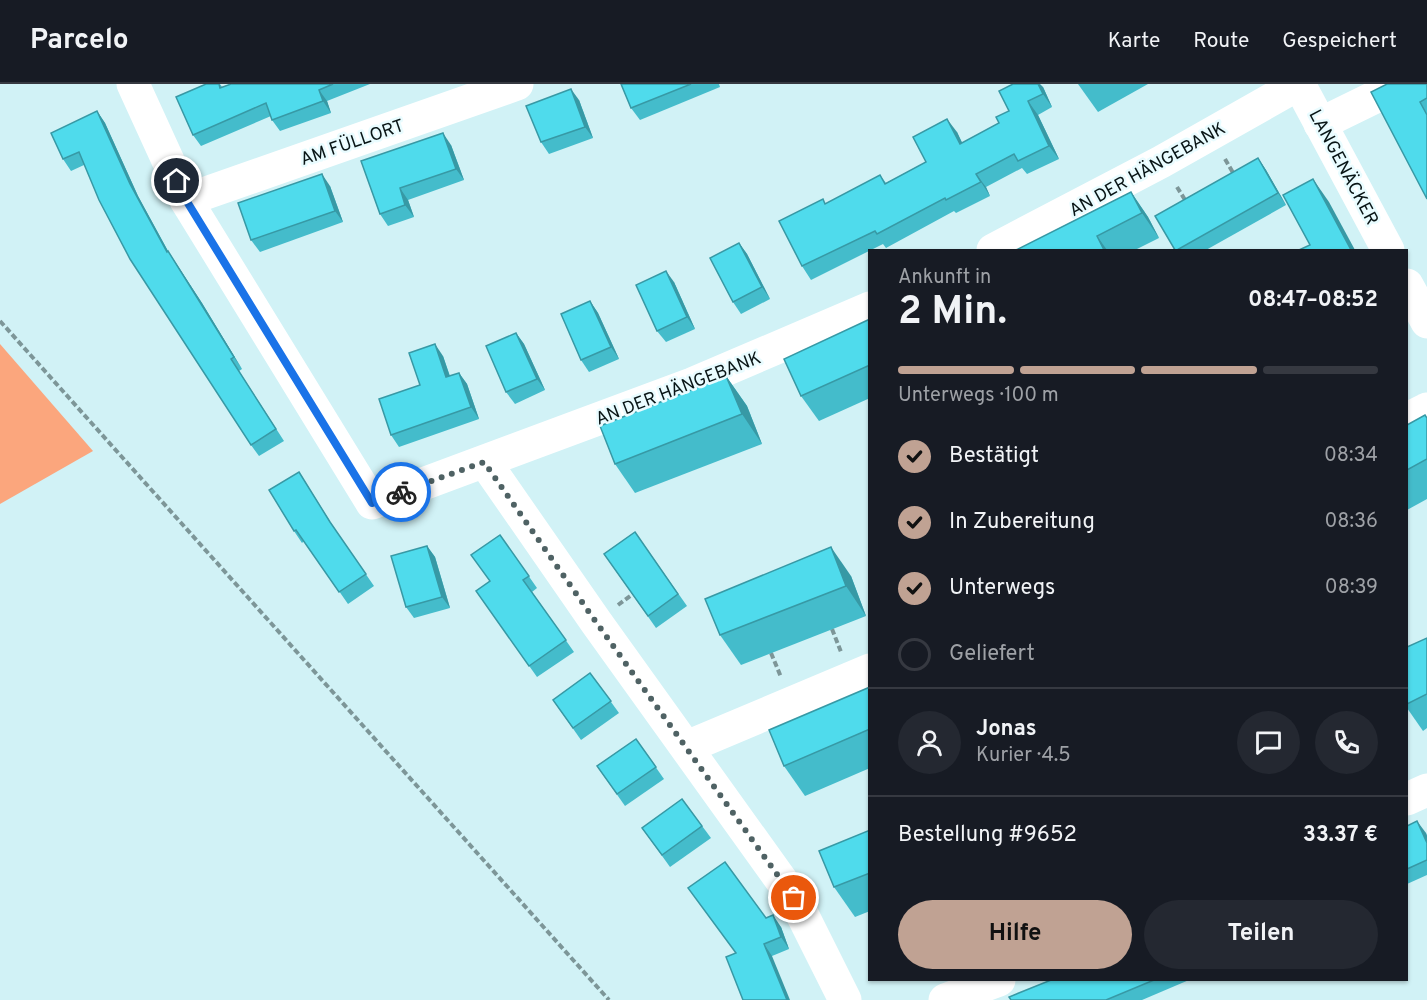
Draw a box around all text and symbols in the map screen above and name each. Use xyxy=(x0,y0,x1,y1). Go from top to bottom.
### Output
text: Parcelo xyxy=(30,23,129,59)
text: Karte xyxy=(1108,28,1160,55)
text: Route xyxy=(1193,28,1249,55)
text: Gespeichert xyxy=(1282,28,1397,55)
street label: LANGENÄCKER xyxy=(1303,105,1385,230)
street label: AM FÜLLORT xyxy=(297,113,407,172)
street label: AN DER HÄNGEBANK xyxy=(1064,116,1230,223)
pin xyxy=(151,155,202,206)
icon: home xyxy=(160,164,193,197)
text: Ankunft in xyxy=(898,265,991,291)
text: 08:47–08:52 xyxy=(1248,287,1378,314)
text: 2 Min. xyxy=(898,289,1007,338)
street label: AN DER HÄNGEBANK xyxy=(592,345,765,432)
text: Unterwegs · 100 m xyxy=(898,383,1059,409)
icon: check xyxy=(898,440,931,473)
text: Bestätigt xyxy=(949,443,1039,470)
text: 08:34 xyxy=(1324,443,1378,469)
courier xyxy=(371,462,431,522)
icon: bike xyxy=(385,476,418,509)
icon: check xyxy=(898,506,931,539)
text: In Zubereitung xyxy=(949,509,1095,536)
text: 08:36 xyxy=(1324,509,1378,535)
icon: check xyxy=(898,572,931,605)
text: Unterwegs xyxy=(949,575,1055,602)
text: 08:39 xyxy=(1325,575,1378,601)
text: Geliefert xyxy=(949,641,1035,668)
button: person xyxy=(898,711,961,774)
button: chat xyxy=(1237,711,1300,774)
button: phone xyxy=(1315,711,1378,774)
text: Jonas xyxy=(976,716,1037,743)
text: Kurier · 4.5 xyxy=(976,743,1071,769)
text: Bestellung #9652 xyxy=(898,822,1077,849)
text: 33.37 € xyxy=(1303,822,1378,849)
pin xyxy=(768,872,819,923)
icon: bag xyxy=(777,881,810,914)
button: Hilfe xyxy=(898,900,1132,969)
button: Teilen xyxy=(1144,900,1378,969)

